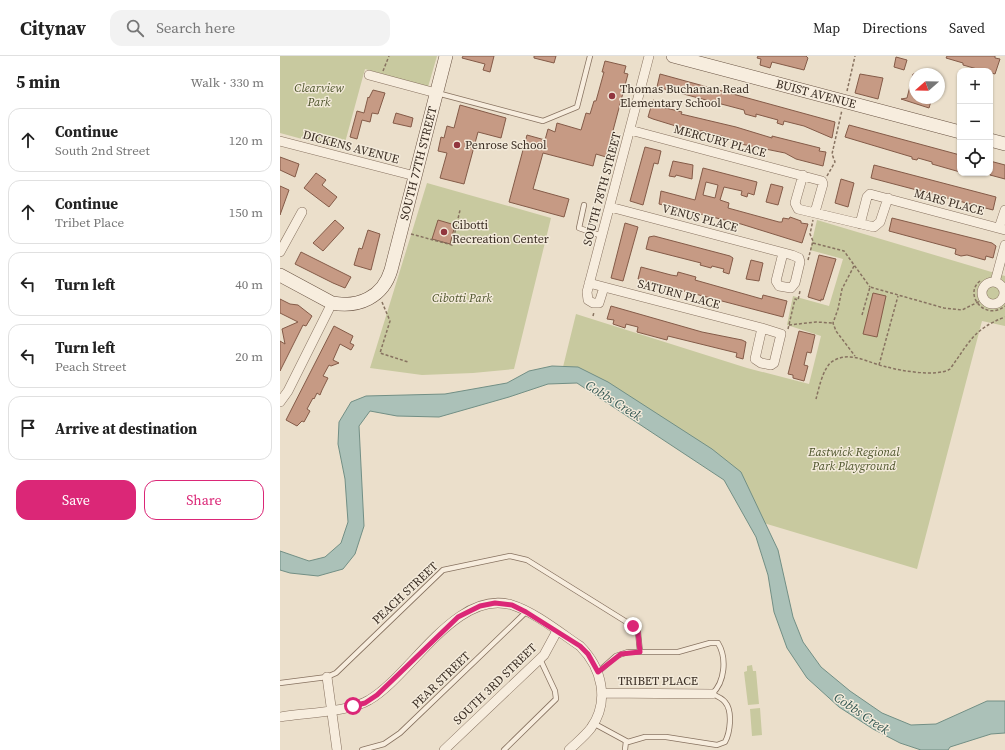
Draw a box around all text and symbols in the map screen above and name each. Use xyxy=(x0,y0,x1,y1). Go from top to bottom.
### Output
search box xyxy=(110,10,390,46)
text: Citynav xyxy=(20,15,86,41)
icon: search xyxy=(124,17,146,39)
text: Search here xyxy=(156,17,235,38)
text: Map xyxy=(813,18,840,38)
text: Directions xyxy=(862,18,927,38)
text: Saved xyxy=(949,18,985,38)
north arrow xyxy=(909,68,945,104)
map controls xyxy=(957,68,993,176)
button: + xyxy=(957,68,993,104)
text: 5 min xyxy=(16,70,60,94)
text: Walk · 330 m xyxy=(191,74,264,91)
street label: BUIST AVENUE xyxy=(774,76,858,112)
park label: Clearview Park xyxy=(294,80,344,110)
place label: Thomas Buchanan Read Elementary School xyxy=(620,81,749,111)
marker: Thomas Buchanan Read Elementary School xyxy=(607,91,617,101)
street label: SOUTH 77TH STREET xyxy=(396,104,441,222)
button: − xyxy=(957,104,993,140)
text: Continue xyxy=(55,121,118,142)
street label: MERCURY PLACE xyxy=(672,121,768,161)
street label: DICKENS AVENUE xyxy=(301,126,401,168)
icon: ahead xyxy=(17,129,39,151)
street label: SOUTH 78TH STREET xyxy=(579,130,625,247)
text: 120 m xyxy=(229,132,263,149)
place label: Penrose School xyxy=(465,137,547,153)
marker: Penrose School xyxy=(452,140,462,150)
button: locate xyxy=(957,140,993,176)
text: South 2nd Street xyxy=(55,142,150,159)
street label: MARS PLACE xyxy=(912,185,986,219)
text: Continue xyxy=(55,193,118,214)
street label: VENUS PLACE xyxy=(660,200,740,236)
icon: ahead xyxy=(17,201,39,223)
text: 150 m xyxy=(229,204,263,221)
text: Tribet Place xyxy=(55,214,124,231)
place label: Cibotti Recreation Center xyxy=(452,217,549,247)
marker: Cibotti Recreation Center xyxy=(439,227,449,237)
icon: left xyxy=(17,273,39,295)
text: Turn left xyxy=(55,274,115,295)
street label: SATURN PLACE xyxy=(636,275,722,313)
text: 40 m xyxy=(235,276,263,293)
park label: Cibotti Park xyxy=(432,290,492,306)
text: Turn left xyxy=(55,337,115,358)
icon: left xyxy=(17,345,39,367)
text: 20 m xyxy=(235,348,263,365)
text: Peach Street xyxy=(55,358,126,375)
water label: Cobbs Creek xyxy=(582,376,646,425)
icon: arrive xyxy=(17,417,39,439)
text: Arrive at destination xyxy=(55,418,197,439)
park label: Eastwick Regional Park Playground xyxy=(807,444,900,474)
button: Save xyxy=(16,480,136,520)
button: Share xyxy=(144,480,264,520)
street label: PEACH STREET xyxy=(369,558,442,628)
route end xyxy=(624,617,642,635)
street label: SOUTH 3RD STREET xyxy=(450,639,541,728)
street label: PEAR STREET xyxy=(408,648,474,712)
street label: TRIBET PLACE xyxy=(618,673,698,689)
water label: Cobbs Creek xyxy=(831,689,893,739)
route start xyxy=(344,697,362,715)

